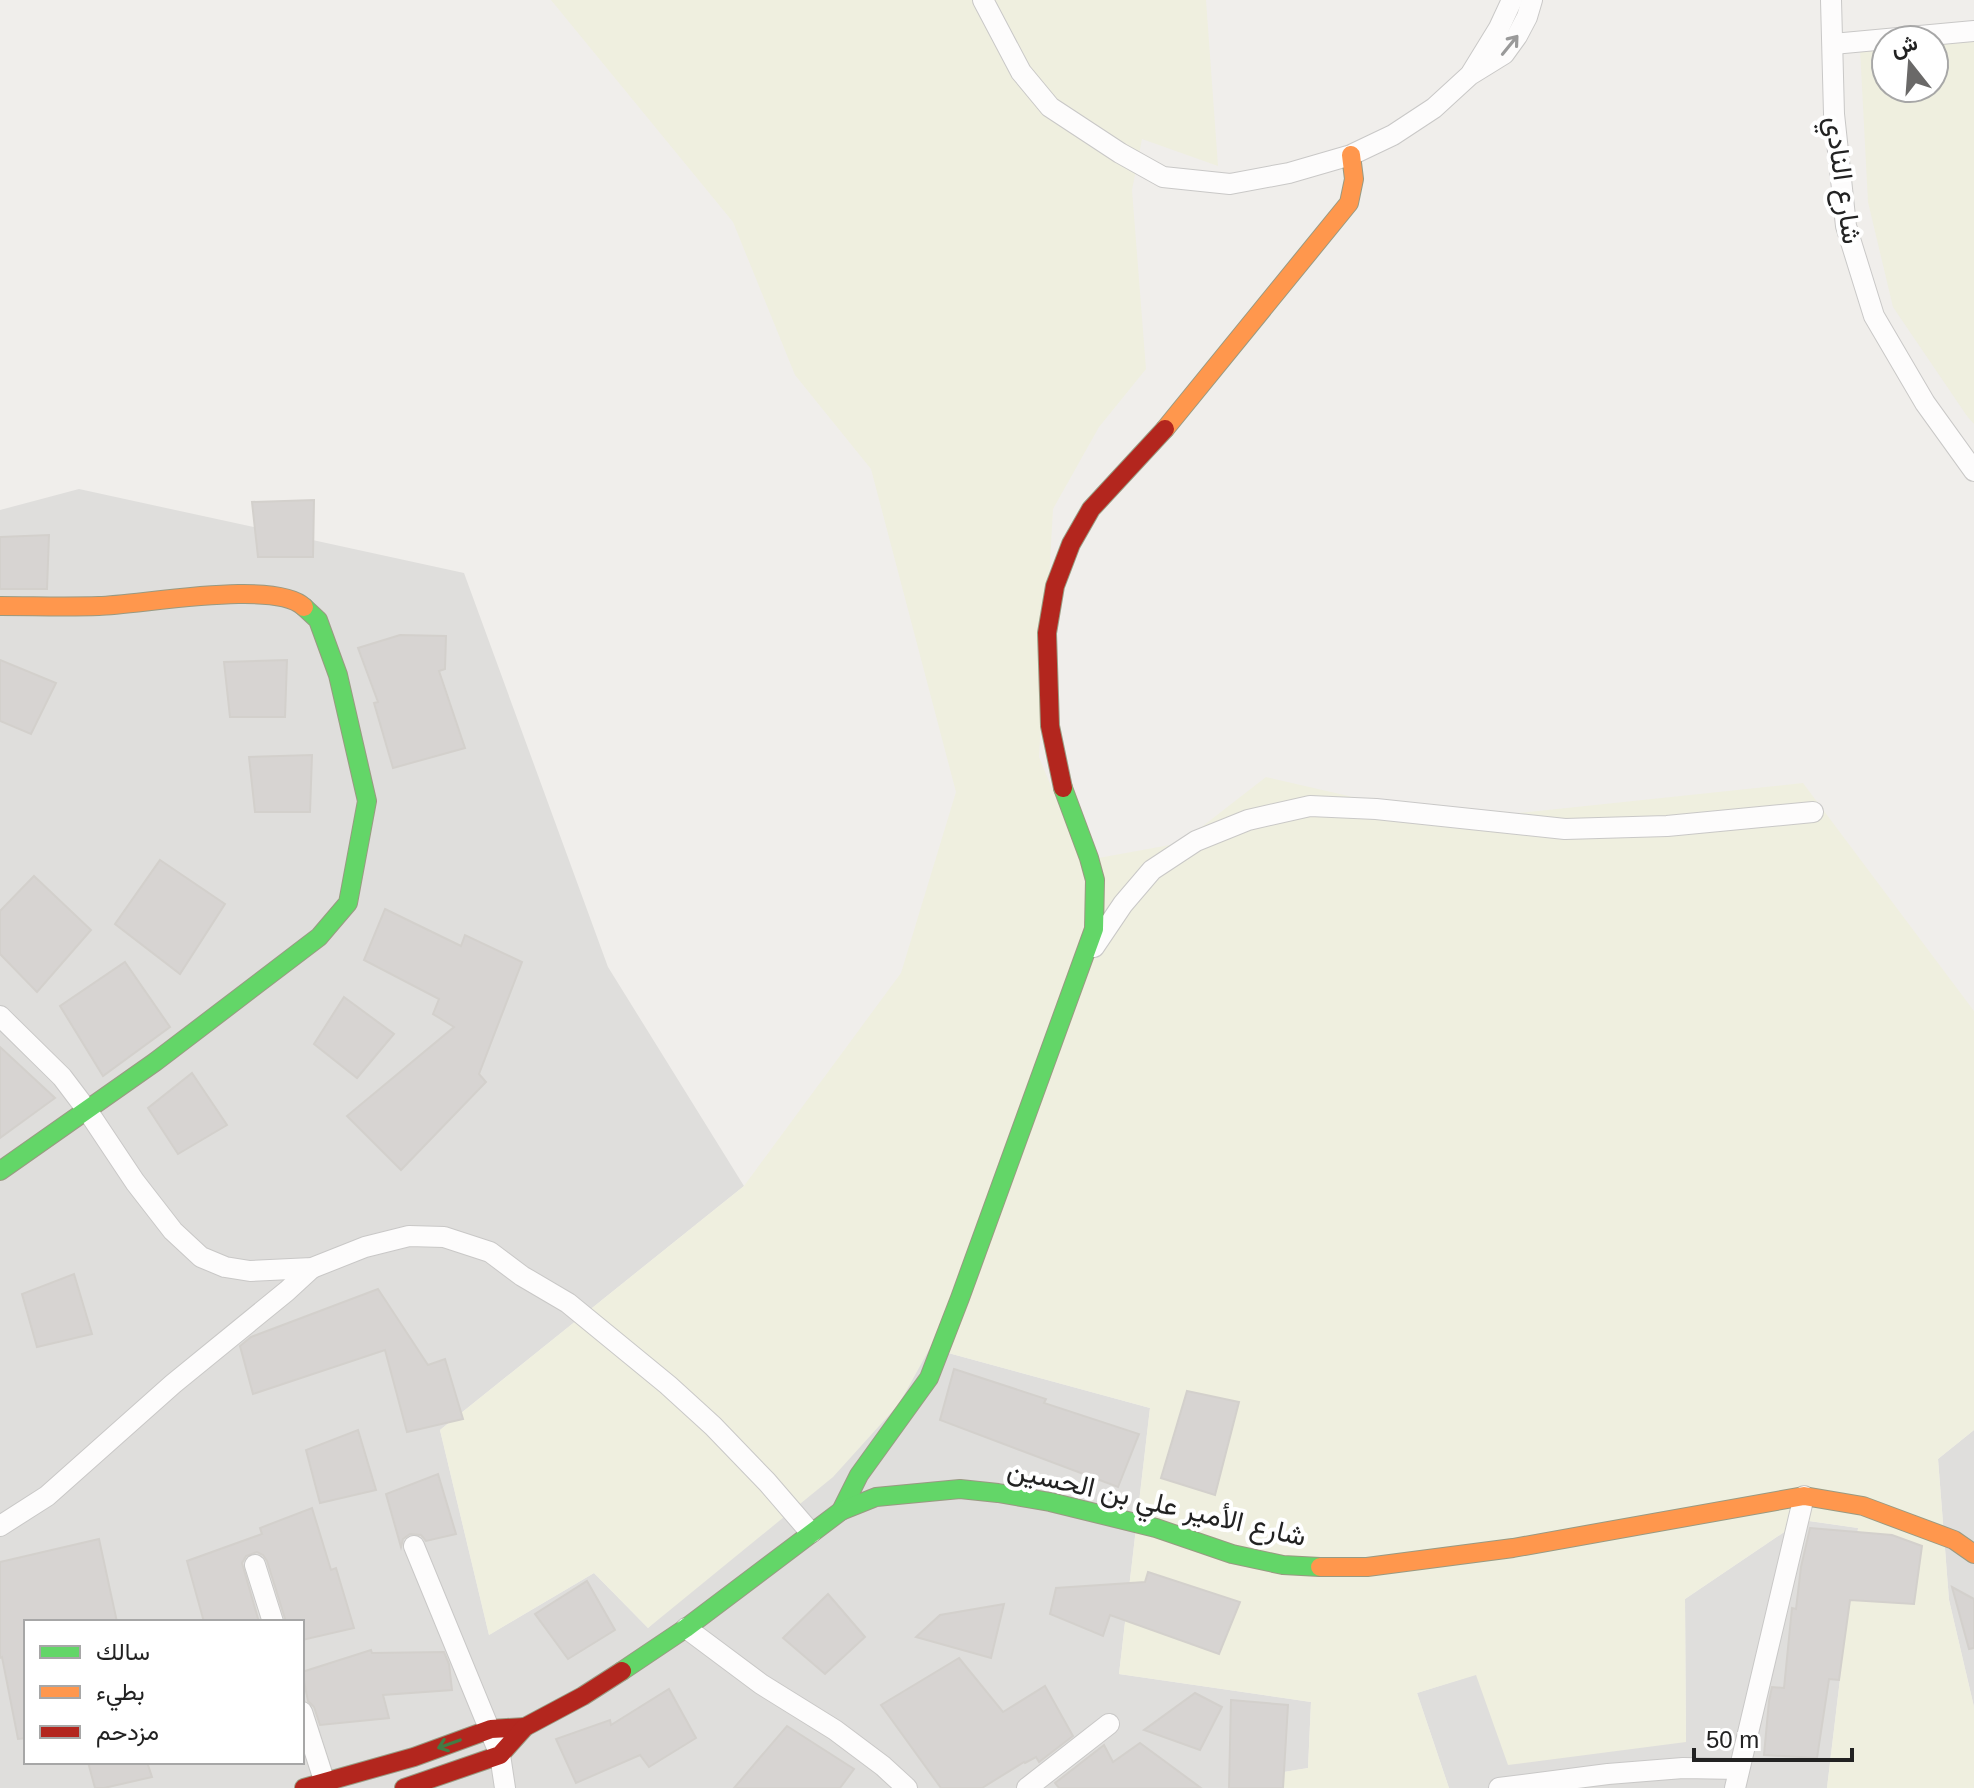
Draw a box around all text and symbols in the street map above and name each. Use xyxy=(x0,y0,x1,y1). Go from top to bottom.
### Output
north arrow xyxy=(1870,24,1950,104)
text: ش xyxy=(1888,30,1921,62)
one-way arrow xyxy=(1500,34,1518,55)
street label: شارع النادي xyxy=(1812,114,1868,247)
street label: شارع الأمير علي بن الحسين xyxy=(1003,1452,1309,1559)
legend xyxy=(24,1620,304,1764)
text: سالك xyxy=(96,1638,150,1665)
text: بطيء xyxy=(96,1678,145,1711)
scale bar xyxy=(1694,1712,1852,1762)
text: مزدحم xyxy=(96,1718,159,1748)
text: 50 m xyxy=(1706,1726,1759,1753)
one-way arrow xyxy=(437,1738,462,1752)

